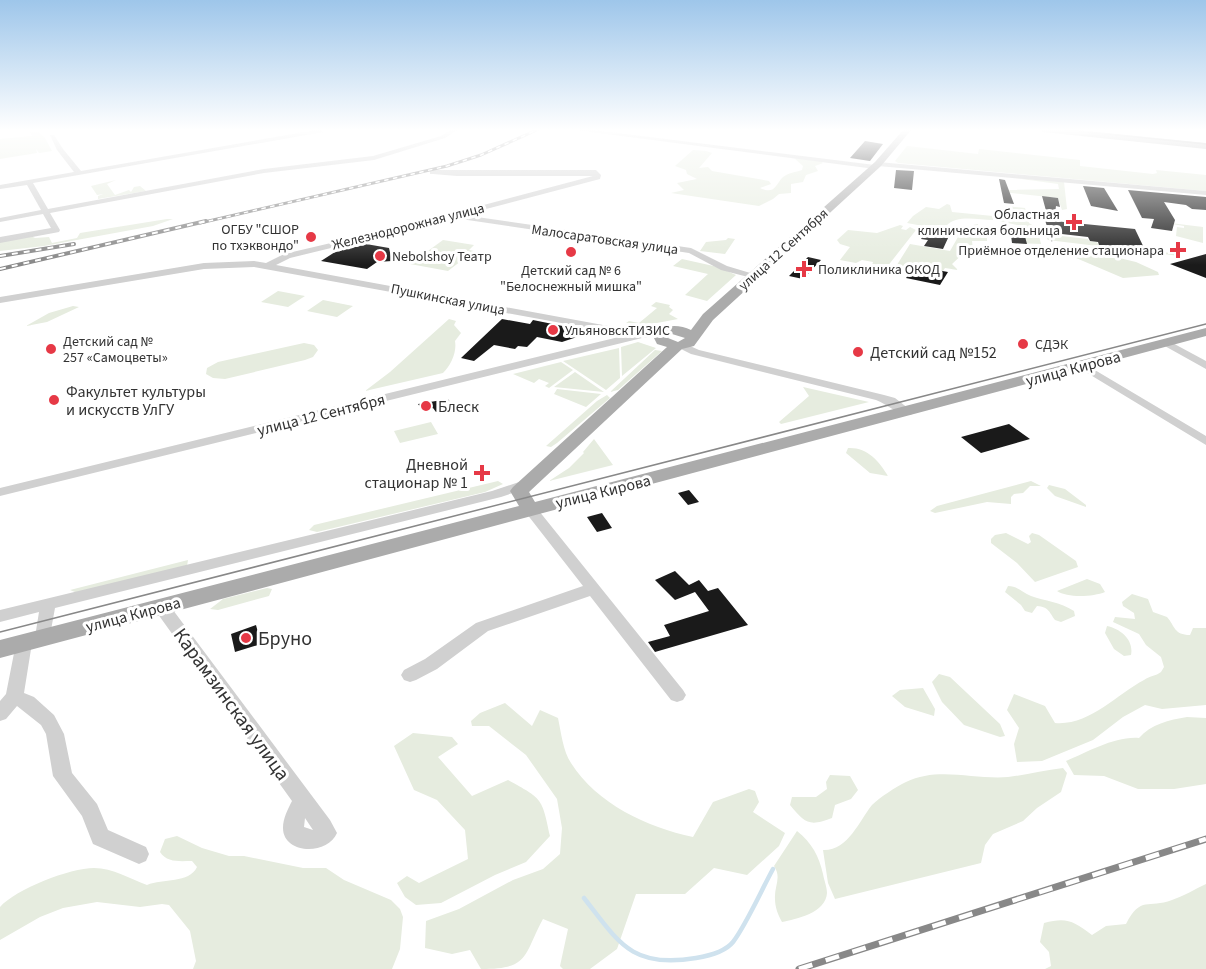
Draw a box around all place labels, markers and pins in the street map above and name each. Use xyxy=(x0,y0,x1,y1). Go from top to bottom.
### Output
place label: Областная клиническая больница xyxy=(917,205,1060,241)
marker: Областная клиническая больница xyxy=(1065,213,1083,231)
place label: ОГБУ "СШОР по тхэквондо" xyxy=(212,220,299,256)
marker: ОГБУ "СШОР по тхэквондо" xyxy=(304,230,318,244)
place label: Приёмное отделение стационара xyxy=(958,241,1164,261)
marker: Приёмное отделение стационара xyxy=(1169,241,1187,259)
marker: Детский сад № 6 "Белоснежный мишка" xyxy=(564,245,578,259)
place label: Nebolshoy Театр xyxy=(392,247,492,267)
marker: Nebolshoy Театр xyxy=(373,249,387,263)
marker: Поликлиника ОКОД xyxy=(795,260,813,278)
place label: Поликлиника ОКОД xyxy=(818,260,940,280)
place label: Детский сад № 6 "Белоснежный мишка" xyxy=(500,261,642,297)
place label: УльяновскТИЗИС xyxy=(565,321,670,341)
marker: УльяновскТИЗИС xyxy=(546,323,560,337)
place label: Детский сад № 257 «Самоцветы» xyxy=(63,332,168,368)
place label: СДЭК xyxy=(1035,335,1069,355)
marker: СДЭК xyxy=(1016,337,1030,351)
marker: Детский сад № 257 «Самоцветы» xyxy=(44,342,58,356)
place label: Детский сад №152 xyxy=(870,342,997,364)
marker: Детский сад №152 xyxy=(851,345,865,359)
place label: Факультет культуры и искусств УлГУ xyxy=(66,381,206,421)
marker: Факультет культуры и искусств УлГУ xyxy=(47,393,61,407)
place label: Блеск xyxy=(438,396,479,418)
marker: Блеск xyxy=(419,399,433,413)
place label: Дневной стационар № 1 xyxy=(365,454,468,494)
marker: Дневной стационар № 1 xyxy=(473,464,491,482)
place label: Бруно xyxy=(258,625,312,653)
marker: Бруно xyxy=(239,631,253,645)

